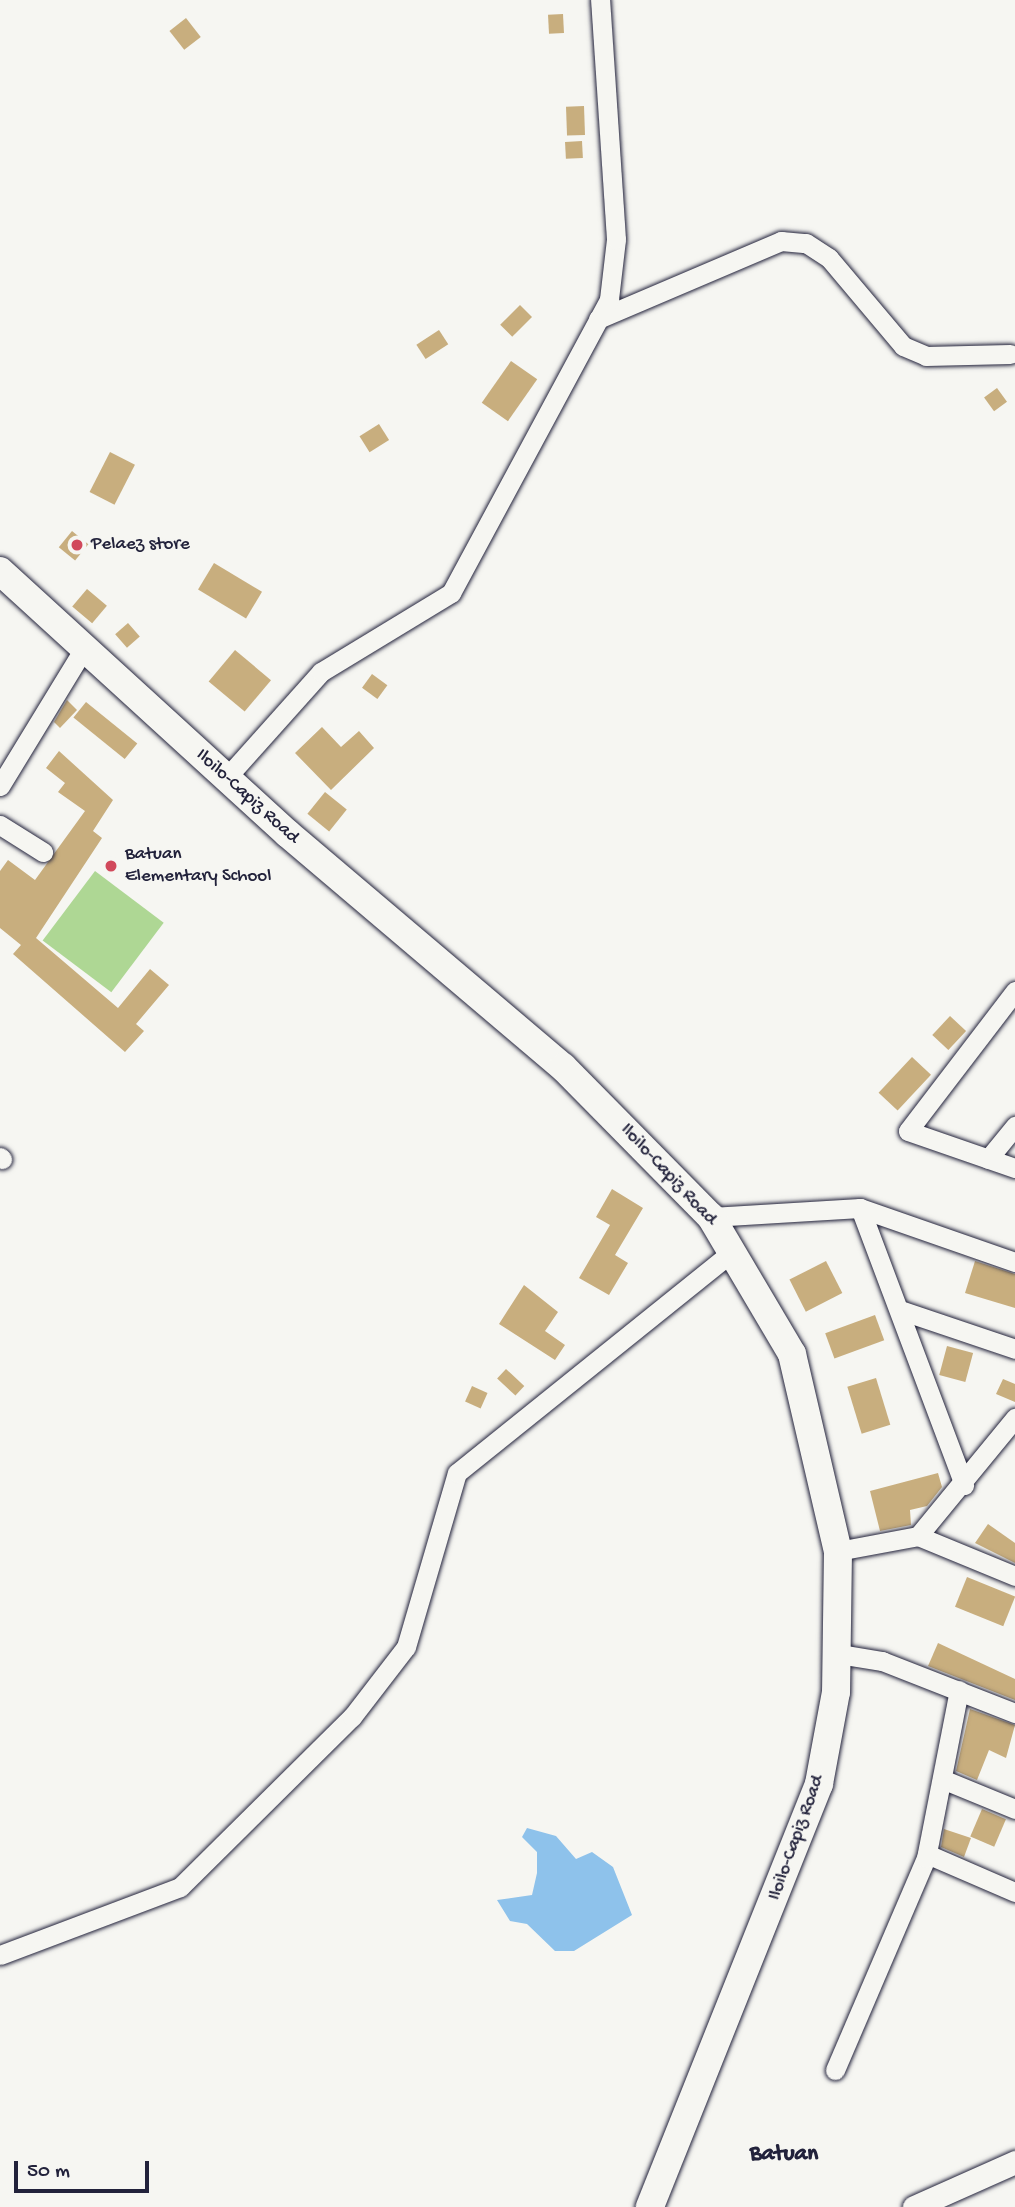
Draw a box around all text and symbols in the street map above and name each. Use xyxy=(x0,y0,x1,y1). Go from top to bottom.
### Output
place label: Pelaez store xyxy=(91,534,190,556)
marker: Pelaez store xyxy=(69,537,85,553)
street label: Iloilo-Capiz Road xyxy=(191,745,303,849)
place label: Batuan Elementary School xyxy=(125,844,271,888)
marker: Batuan Elementary School xyxy=(103,858,119,874)
street label: Iloilo-Capiz Road xyxy=(615,1119,721,1231)
street label: Iloilo-Capiz Road xyxy=(764,1772,830,1904)
district label: Batuan xyxy=(750,2141,818,2169)
scale bar xyxy=(18,2148,152,2192)
text: 50 m xyxy=(27,2160,70,2185)

